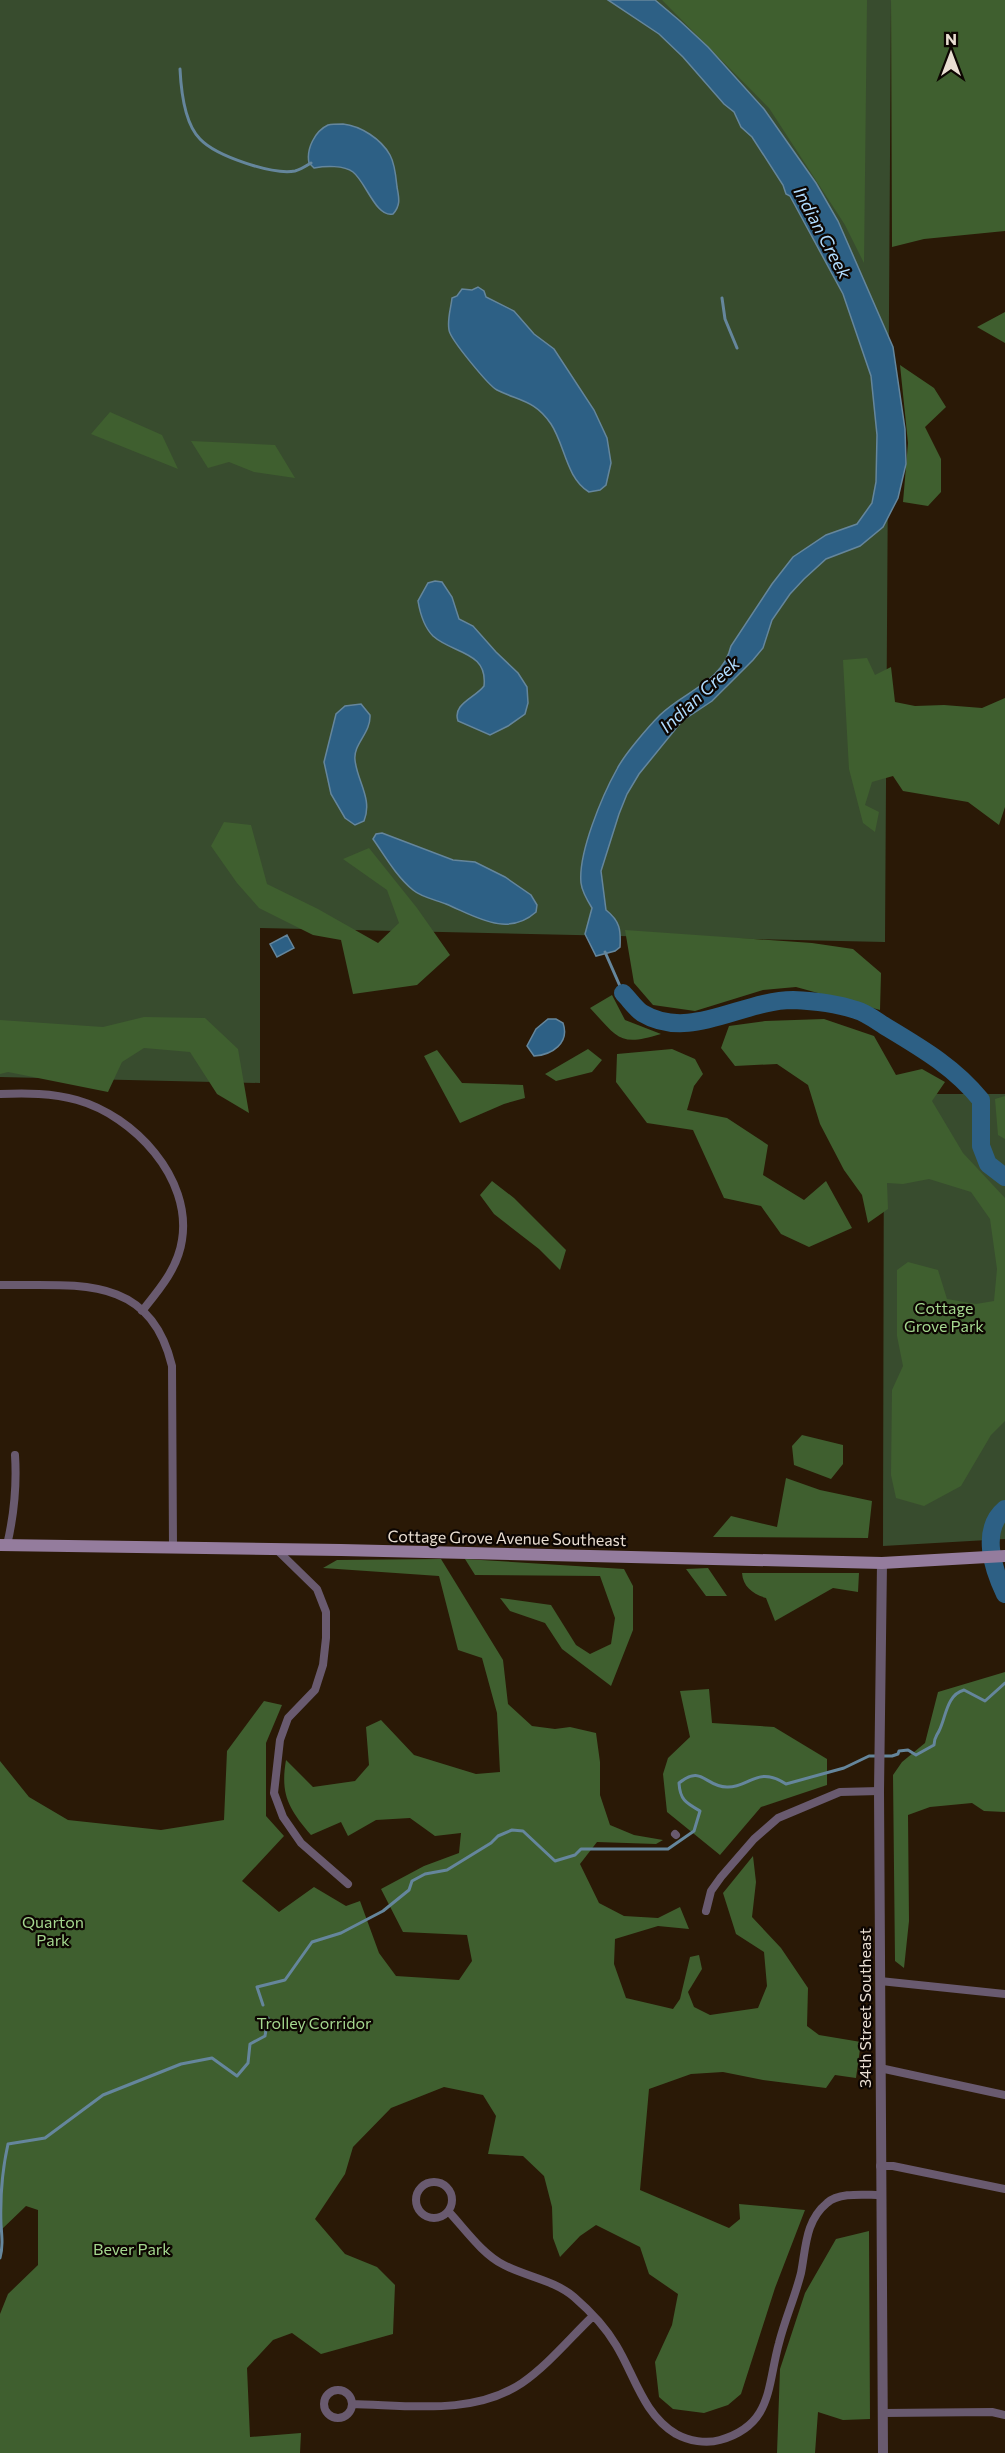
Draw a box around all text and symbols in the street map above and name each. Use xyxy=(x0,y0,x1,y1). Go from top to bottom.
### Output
north arrow xyxy=(921,24,981,84)
text: N xyxy=(945,29,957,48)
water label: Indian Creek xyxy=(789,183,857,284)
water label: Indian Creek xyxy=(655,651,745,737)
park label: Cottage Grove Park xyxy=(904,1298,984,1335)
street label: Cottage Grove Avenue Southeast xyxy=(387,1526,627,1549)
park label: Quarton Park xyxy=(22,1912,84,1949)
street label: 34th Street Southeast xyxy=(855,1928,874,2088)
park label: Trolley Corridor xyxy=(257,2013,372,2032)
park label: Bever Park xyxy=(93,2239,171,2258)

